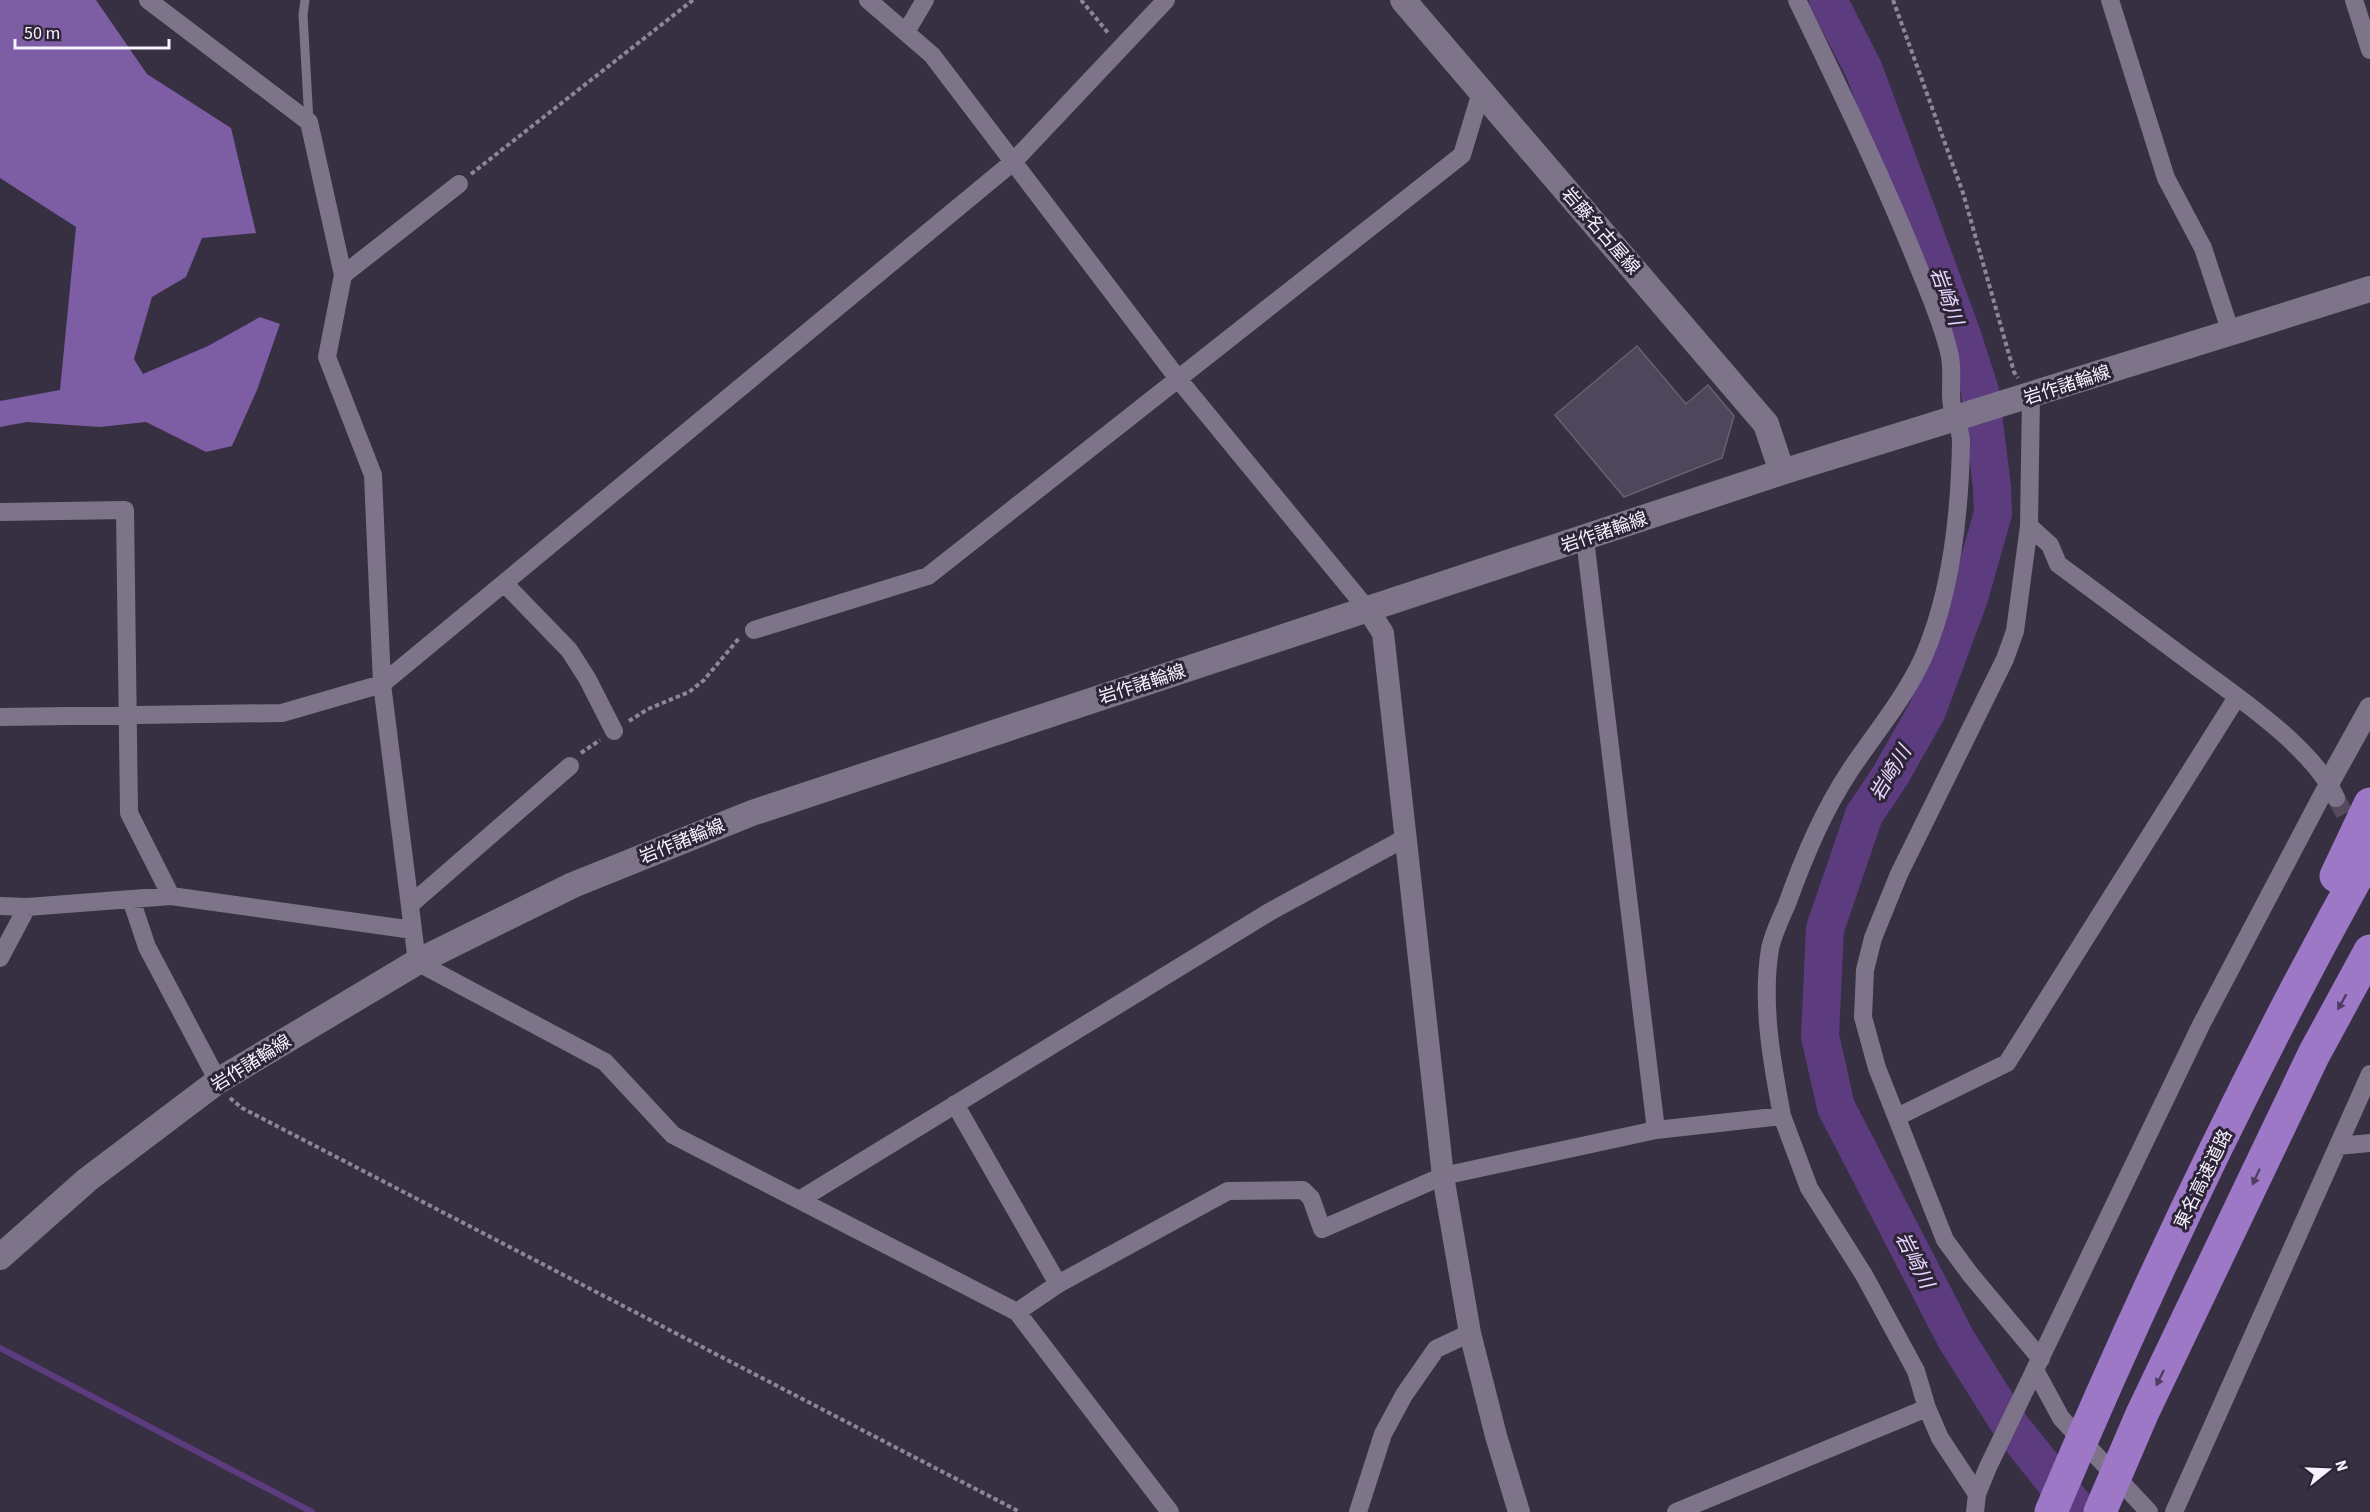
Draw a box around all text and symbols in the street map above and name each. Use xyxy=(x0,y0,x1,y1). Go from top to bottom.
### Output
scale bar xyxy=(15,12,170,50)
text: 50 m xyxy=(24,21,60,46)
street label: 岩藤名古屋線 xyxy=(1556,182,1645,280)
water label: 岩崎川 xyxy=(1923,263,1970,331)
street label: 岩作諸輪線 xyxy=(2020,360,2114,411)
street label: 岩作諸輪線 xyxy=(1558,506,1651,559)
street label: 岩作諸輪線 xyxy=(1095,659,1189,710)
water label: 岩崎川 xyxy=(1863,739,1919,806)
street label: 岩作諸輪線 xyxy=(636,813,729,870)
one-way arrow xyxy=(2337,994,2347,1011)
street label: 岩作諸輪線 xyxy=(206,1029,296,1098)
street label: 東名高速道路 xyxy=(2169,1125,2238,1233)
one-way arrow xyxy=(2251,1168,2260,1185)
water label: 岩崎川 xyxy=(1888,1227,1941,1295)
one-way arrow xyxy=(2155,1370,2164,1387)
north arrow xyxy=(2298,1440,2358,1500)
text: N xyxy=(2329,1457,2353,1474)

